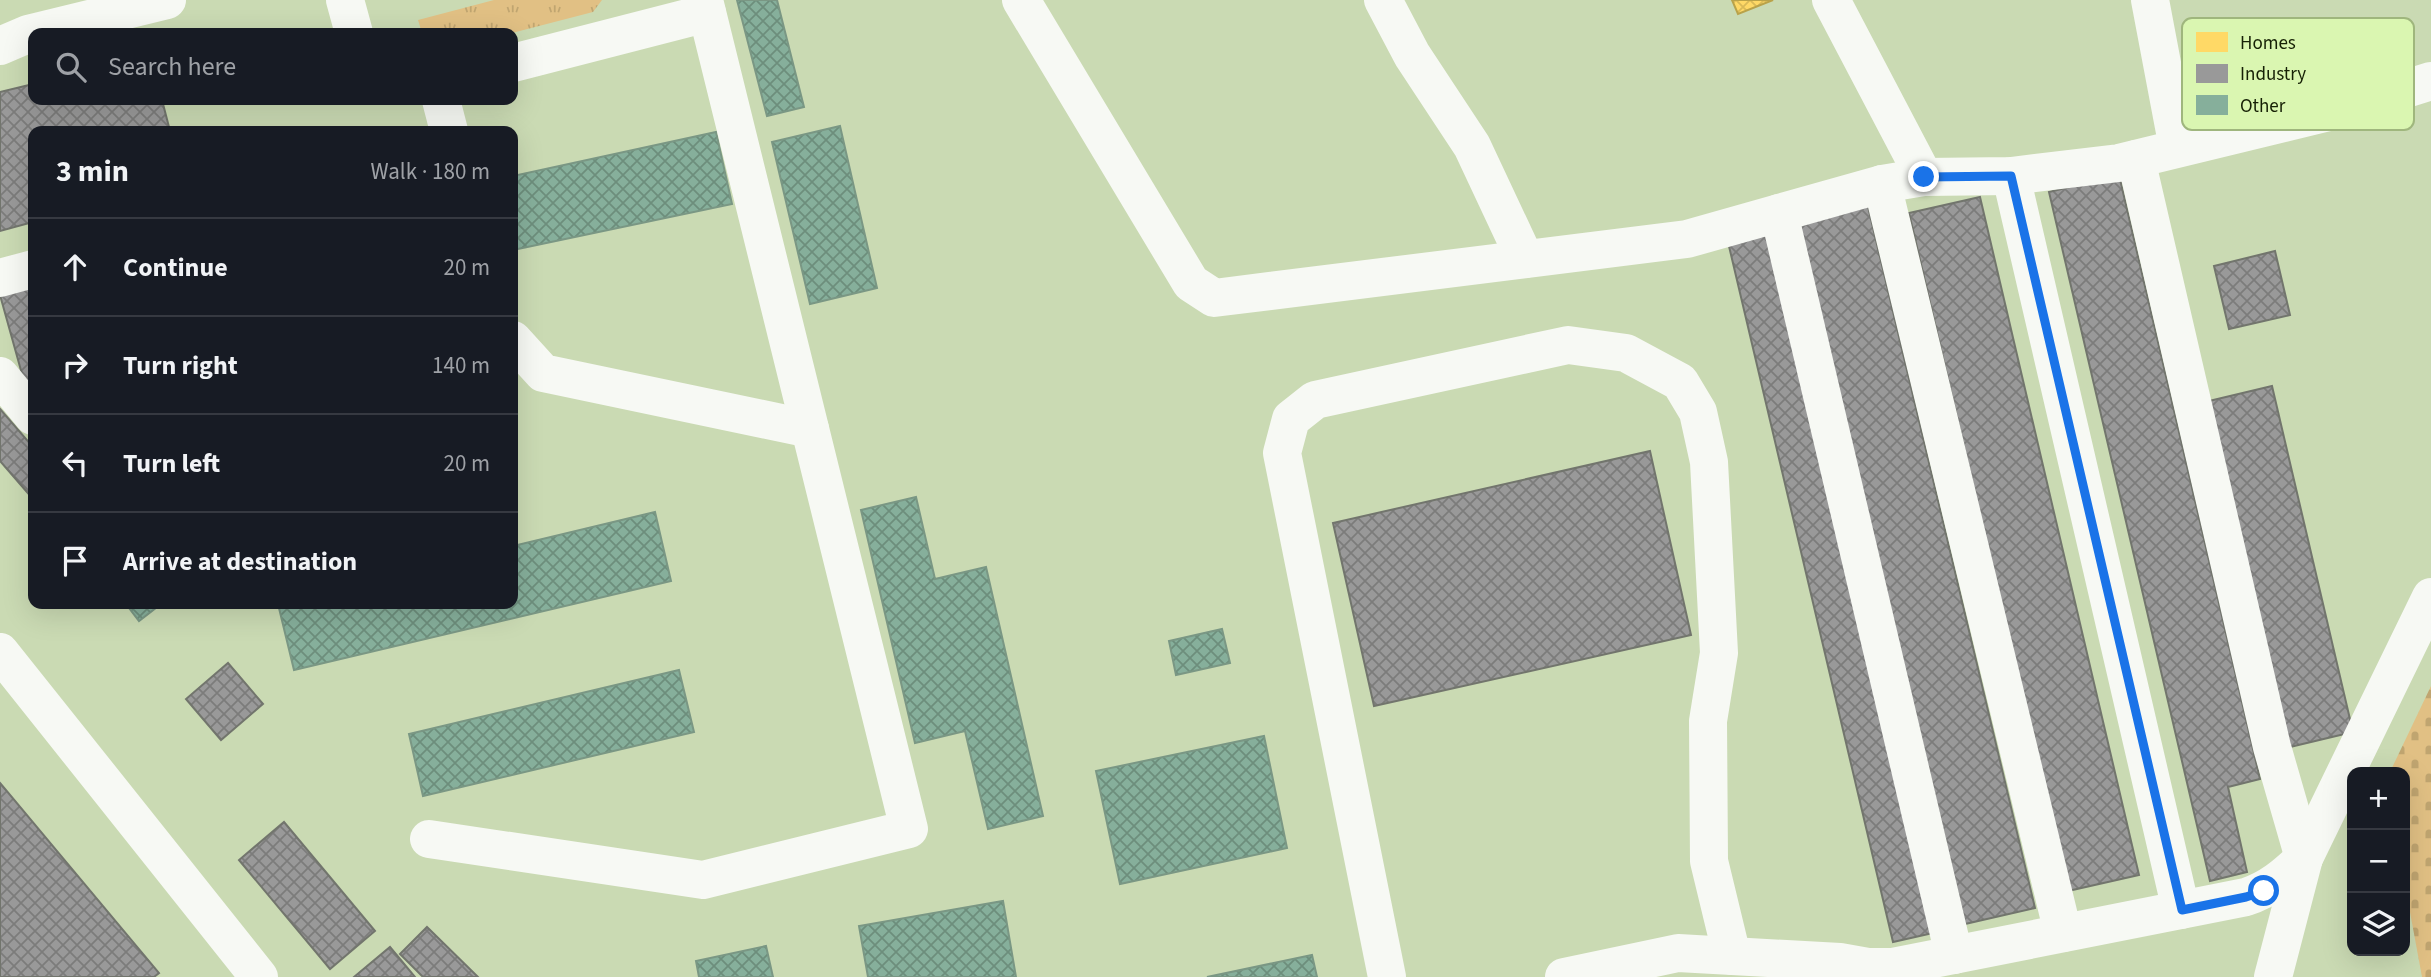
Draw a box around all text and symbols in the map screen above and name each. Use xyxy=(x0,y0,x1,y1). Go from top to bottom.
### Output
legend xyxy=(2182,18,2414,130)
search box xyxy=(28,28,518,105)
text: Homes xyxy=(2240,30,2296,57)
icon: search xyxy=(52,48,90,86)
text: Search here xyxy=(108,48,236,85)
text: Industry xyxy=(2240,61,2306,88)
text: Other xyxy=(2240,93,2286,120)
text: 3 min xyxy=(56,150,129,193)
text: Walk · 180 m xyxy=(371,155,490,188)
route end xyxy=(1908,161,1939,192)
icon: ahead xyxy=(56,248,94,286)
text: Continue xyxy=(123,249,228,286)
text: 20 m xyxy=(443,251,490,284)
icon: right xyxy=(56,346,94,384)
text: Turn right xyxy=(123,347,238,384)
text: 140 m xyxy=(432,349,490,382)
icon: left xyxy=(56,444,94,482)
text: Turn left xyxy=(123,445,220,482)
text: 20 m xyxy=(443,447,490,480)
icon: arrive xyxy=(56,542,94,580)
text: Arrive at destination xyxy=(123,543,357,580)
map controls xyxy=(2347,767,2410,956)
button: + xyxy=(2347,767,2410,830)
button: − xyxy=(2347,830,2410,893)
route start xyxy=(2248,875,2279,906)
button: layers xyxy=(2347,893,2410,956)

